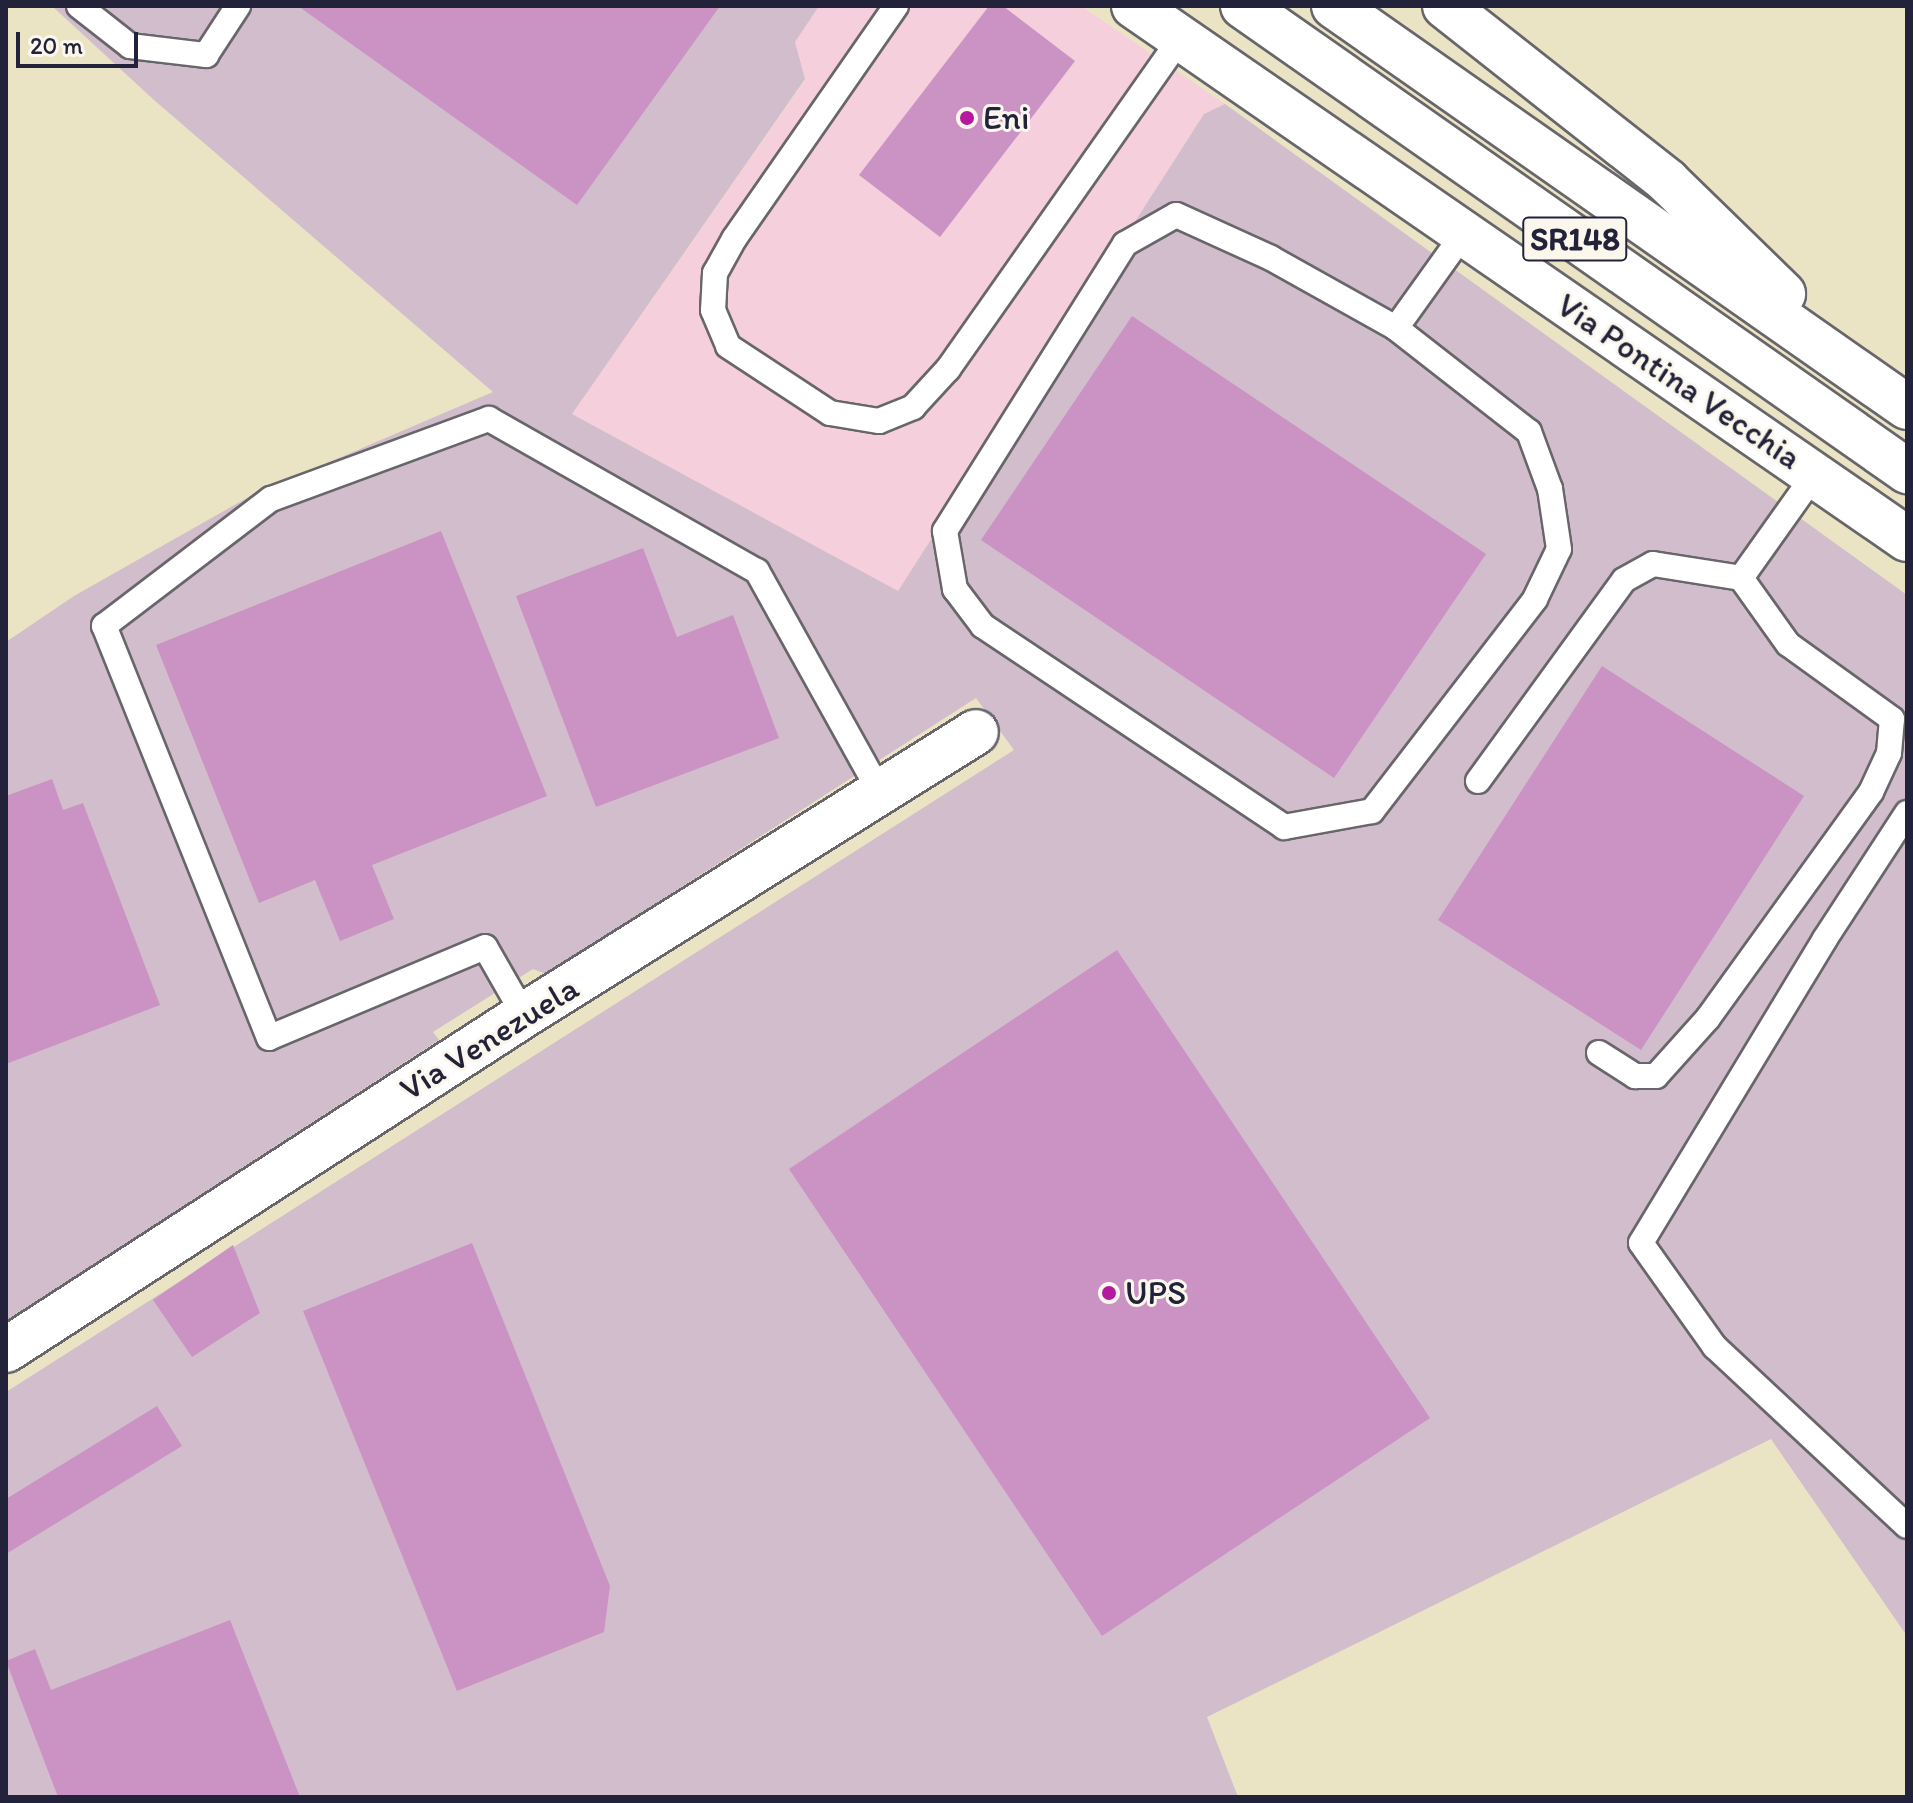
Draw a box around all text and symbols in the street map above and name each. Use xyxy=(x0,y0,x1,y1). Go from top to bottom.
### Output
scale bar xyxy=(20,16,142,66)
text: 20 m xyxy=(30,31,83,60)
place label: Eni xyxy=(983,98,1030,138)
marker: Eni xyxy=(958,109,976,127)
road number: SR148 xyxy=(1521,211,1629,267)
street label: Via Pontina Vecchia xyxy=(1550,284,1808,478)
street label: Via Venezuela xyxy=(393,968,585,1108)
place label: UPS xyxy=(1125,1273,1186,1313)
marker: UPS xyxy=(1100,1284,1118,1302)

